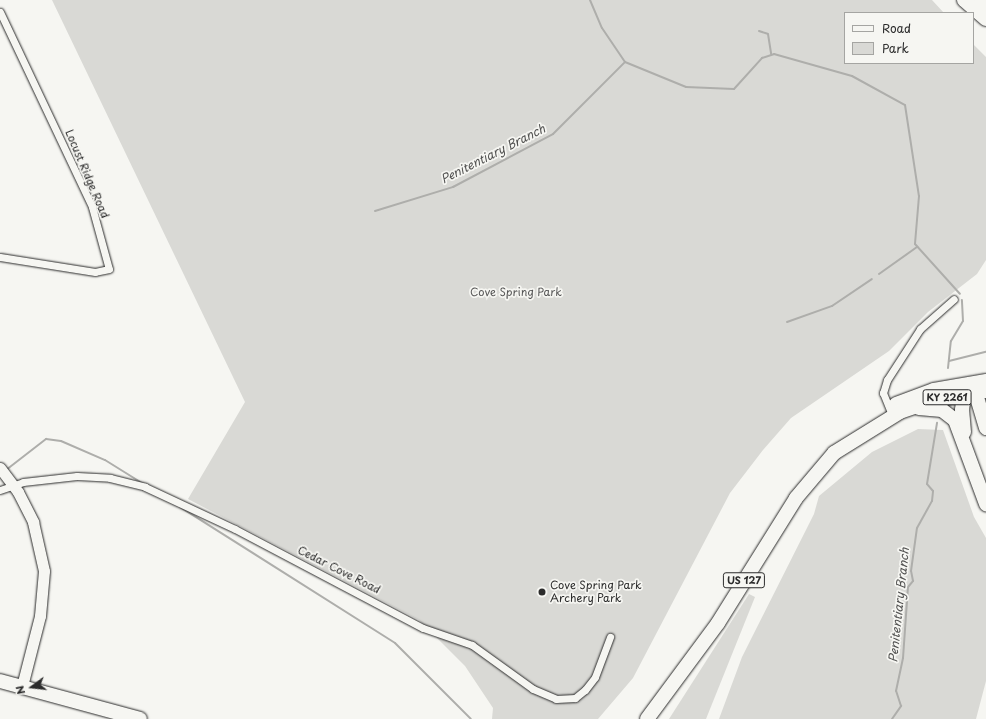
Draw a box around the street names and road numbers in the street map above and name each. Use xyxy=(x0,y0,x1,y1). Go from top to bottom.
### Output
street label: Locust Ridge Road xyxy=(62,127,112,221)
road number: KY 2261 xyxy=(922,389,972,405)
street label: Cedar Cove Road xyxy=(295,543,383,597)
road number: US 127 xyxy=(722,572,766,588)

